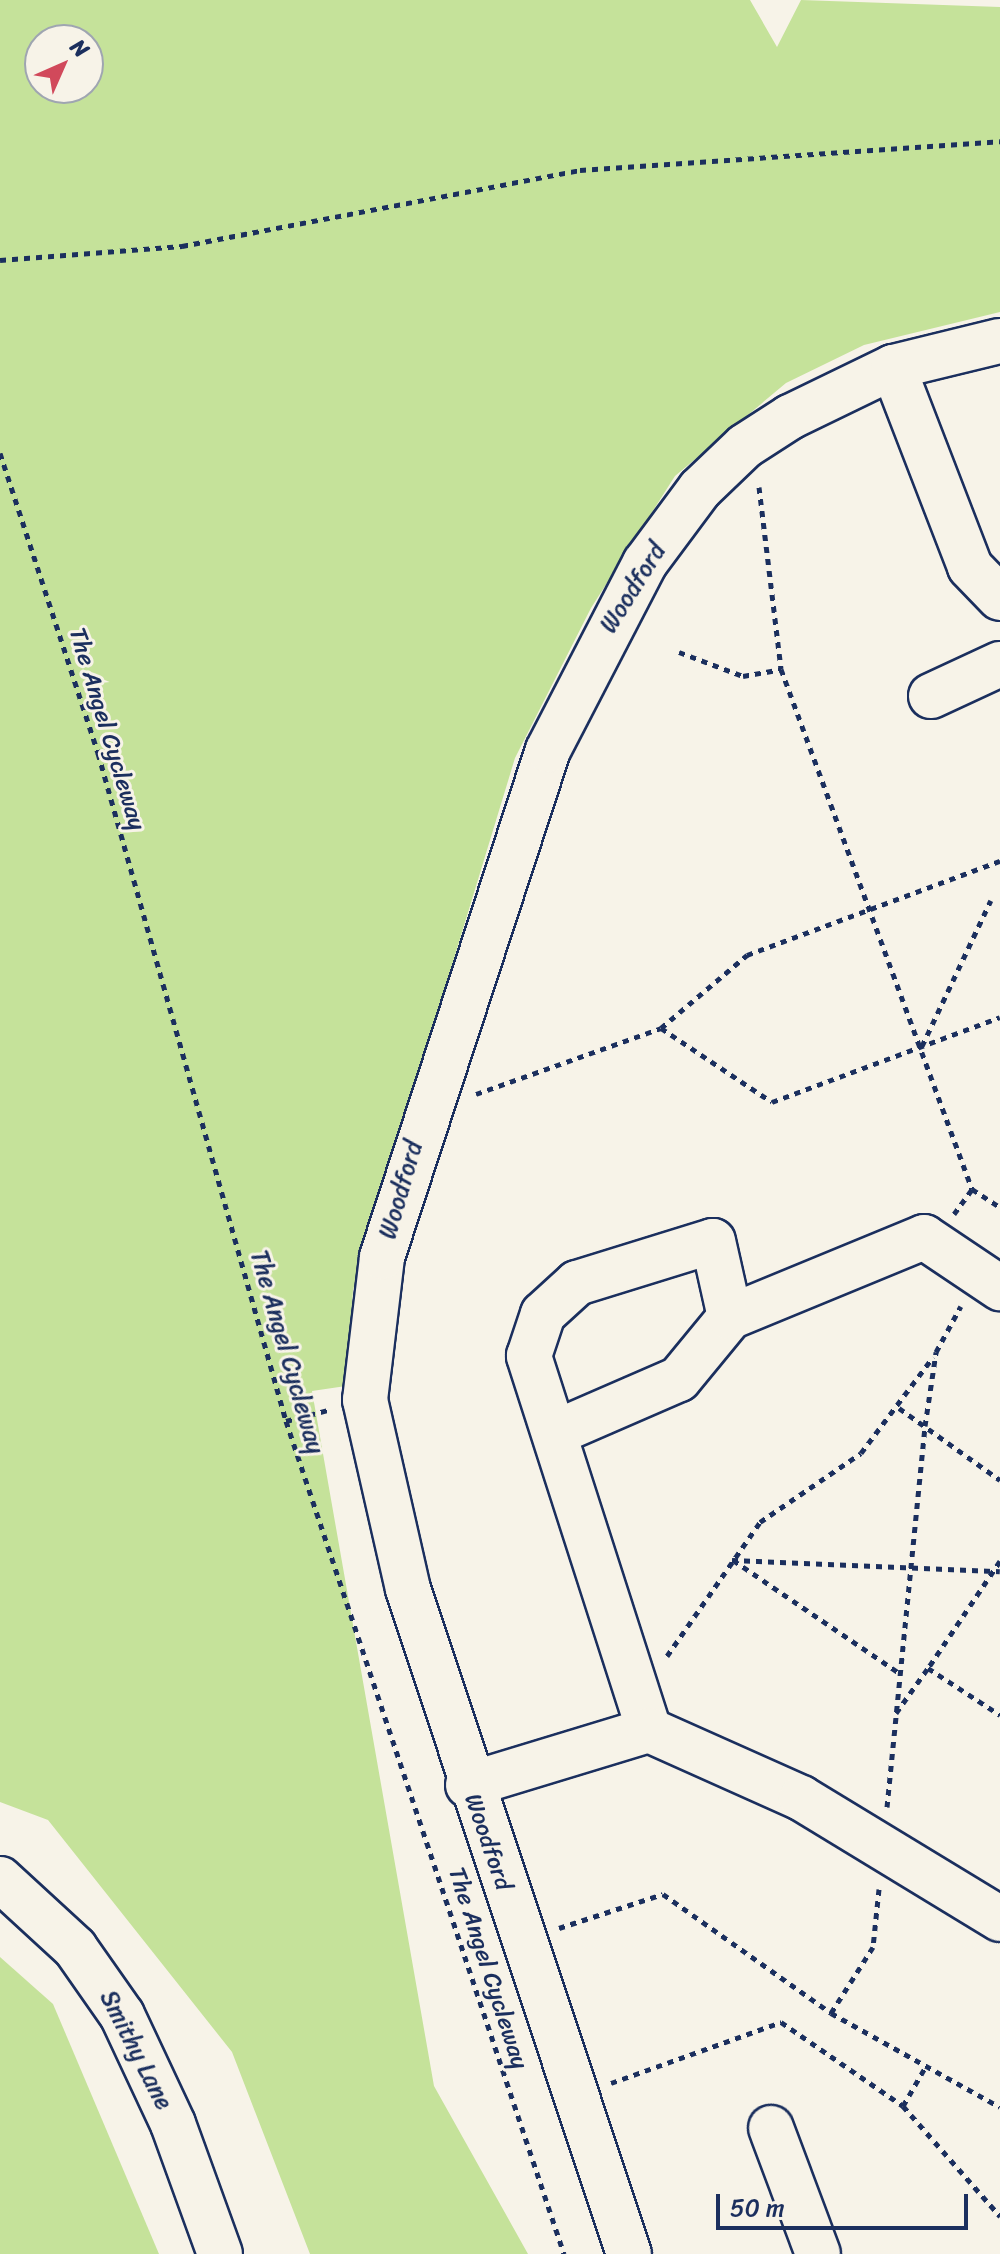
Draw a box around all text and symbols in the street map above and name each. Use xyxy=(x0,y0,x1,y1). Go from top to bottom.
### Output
north arrow xyxy=(24,24,104,104)
text: N xyxy=(61,29,99,67)
street label: Woodford xyxy=(594,538,672,638)
street label: The Angel Cycleway xyxy=(62,624,152,834)
street label: Woodford xyxy=(373,1138,429,1242)
street label: The Angel Cycleway xyxy=(244,1247,330,1457)
street label: Woodford xyxy=(458,1790,518,1894)
street label: The Angel Cycleway xyxy=(442,1864,534,2072)
street label: Smithy Lane xyxy=(94,1985,178,2115)
scale bar xyxy=(720,2178,972,2228)
text: 50 m xyxy=(730,2187,785,2229)

